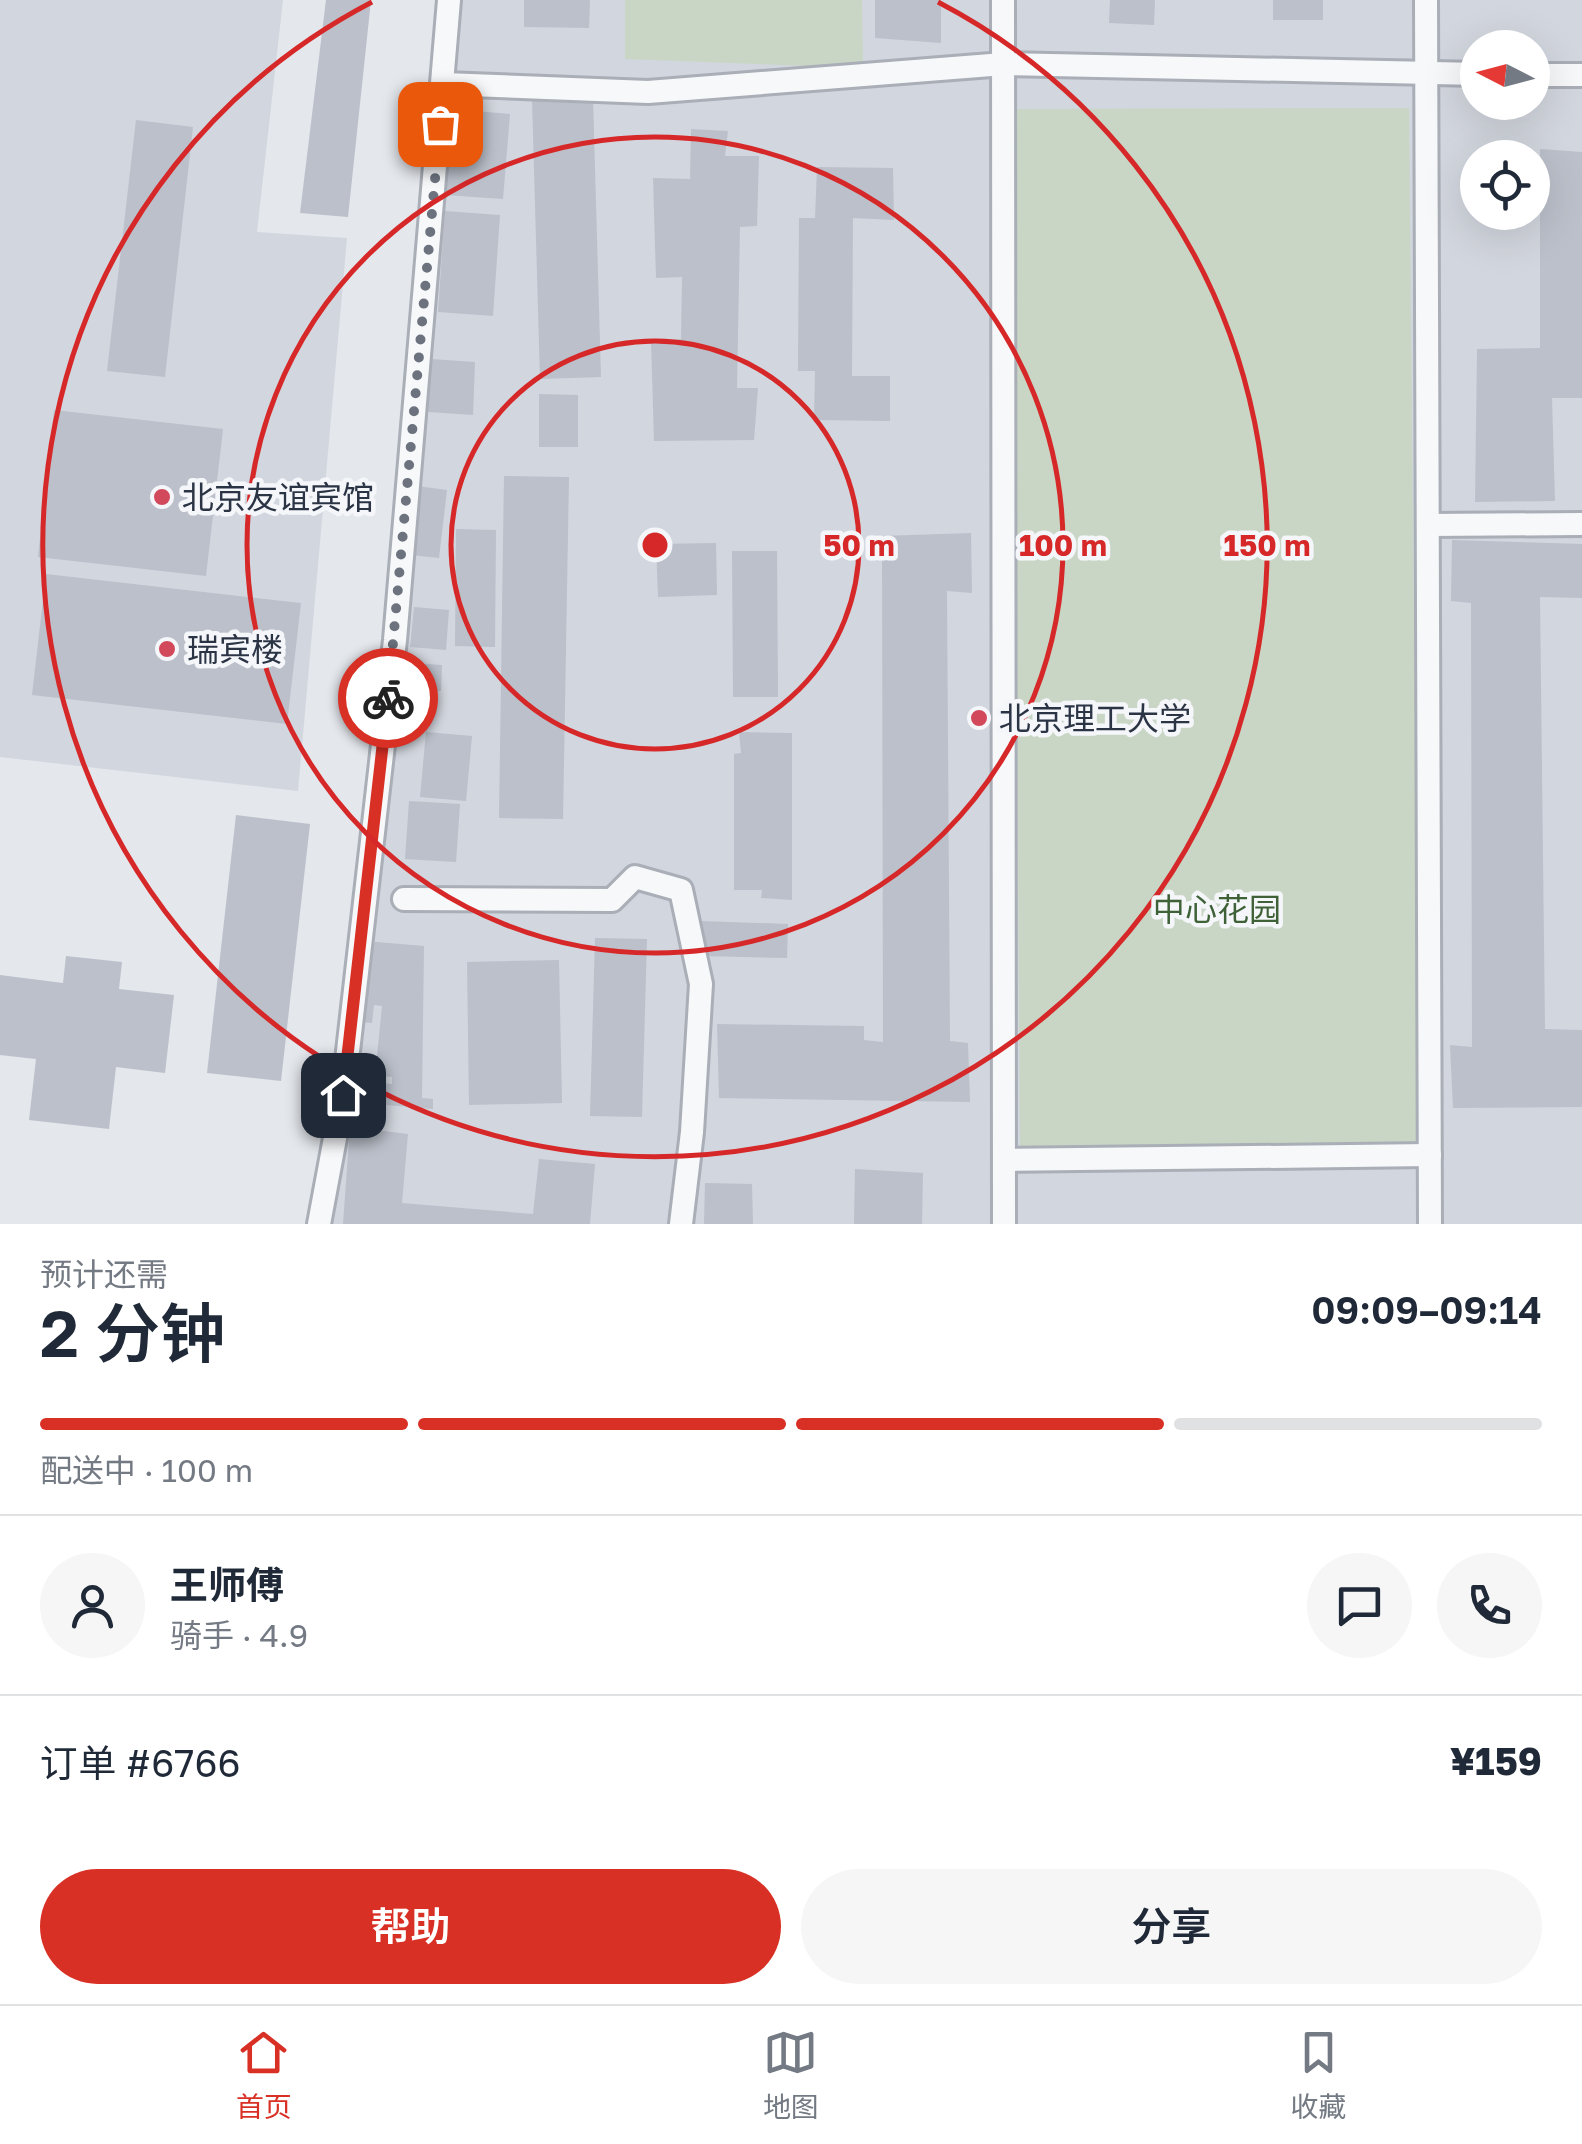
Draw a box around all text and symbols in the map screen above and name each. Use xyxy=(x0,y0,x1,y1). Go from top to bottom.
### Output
north arrow xyxy=(1460,30,1550,120)
map controls xyxy=(1460,30,1550,230)
pin xyxy=(398,82,483,167)
icon: bag xyxy=(413,97,468,152)
button: locate xyxy=(1460,140,1550,230)
place label: 北京友谊宾馆 xyxy=(182,478,374,516)
marker: 北京友谊宾馆 xyxy=(151,486,173,508)
centre of rings xyxy=(637,527,673,563)
text: 50 m xyxy=(823,527,895,563)
text: 100 m xyxy=(1019,527,1107,563)
text: 150 m xyxy=(1224,527,1311,563)
place label: 瑞宾楼 xyxy=(187,630,283,668)
marker: 瑞宾楼 xyxy=(156,638,178,660)
courier xyxy=(338,648,438,748)
icon: bike xyxy=(361,671,416,726)
place label: 北京理工大学 xyxy=(999,699,1191,737)
marker: 北京理工大学 xyxy=(968,707,990,729)
park label: 中心花园 xyxy=(1153,890,1281,928)
pin xyxy=(301,1053,386,1138)
icon: home xyxy=(316,1068,371,1123)
text: 预计还需 xyxy=(40,1255,168,1293)
text: 09:09–09:14 xyxy=(1311,1287,1542,1332)
text: 2 分钟 xyxy=(40,1293,225,1371)
text: 配送中 · 100 m xyxy=(40,1451,253,1489)
button: person xyxy=(40,1553,145,1658)
button: chat xyxy=(1307,1553,1412,1658)
button: phone xyxy=(1437,1553,1542,1658)
text: 王师傅 xyxy=(170,1562,284,1607)
text: 骑手 · 4.9 xyxy=(170,1616,308,1654)
text: ¥159 xyxy=(1450,1738,1542,1783)
text: 订单 #6766 xyxy=(40,1740,240,1785)
button: 帮助 xyxy=(40,1869,781,1984)
button: 分享 xyxy=(801,1869,1542,1984)
tab: 首页 xyxy=(236,2025,292,2125)
tab: 地图 xyxy=(763,2025,819,2125)
tab: 收藏 xyxy=(1290,2025,1346,2125)

